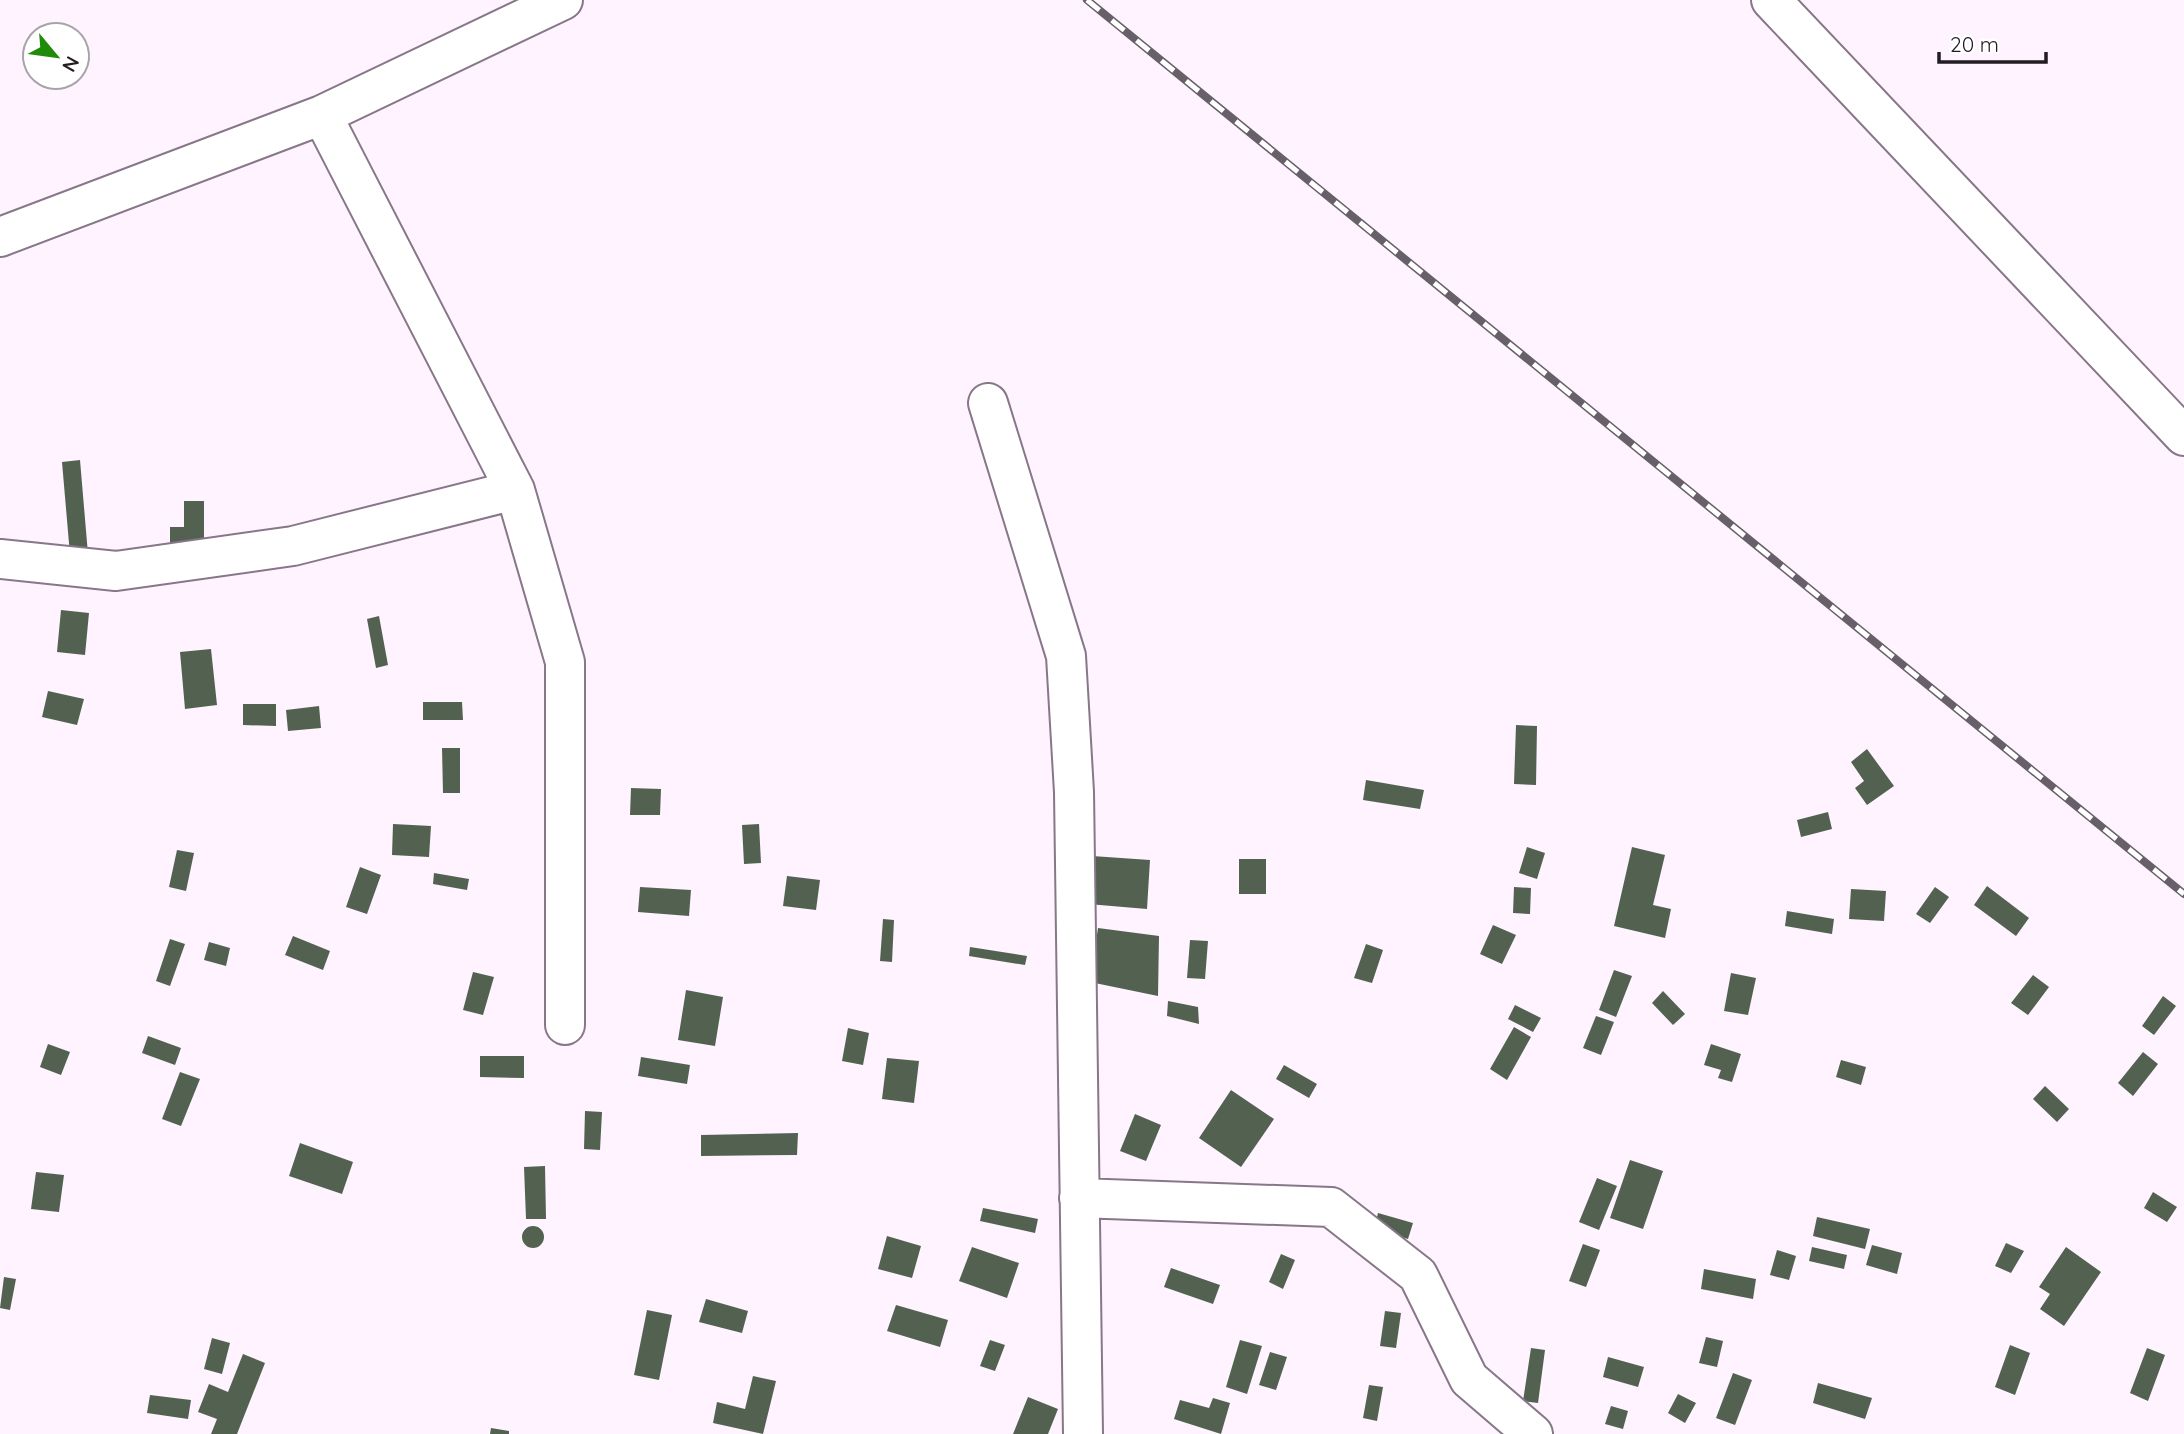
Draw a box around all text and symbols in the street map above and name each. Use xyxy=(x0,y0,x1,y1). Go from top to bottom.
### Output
north arrow xyxy=(21,21,91,91)
scale bar xyxy=(1939,21,2046,65)
text: 20 m xyxy=(1950,31,1999,57)
text: N xyxy=(57,52,85,76)

